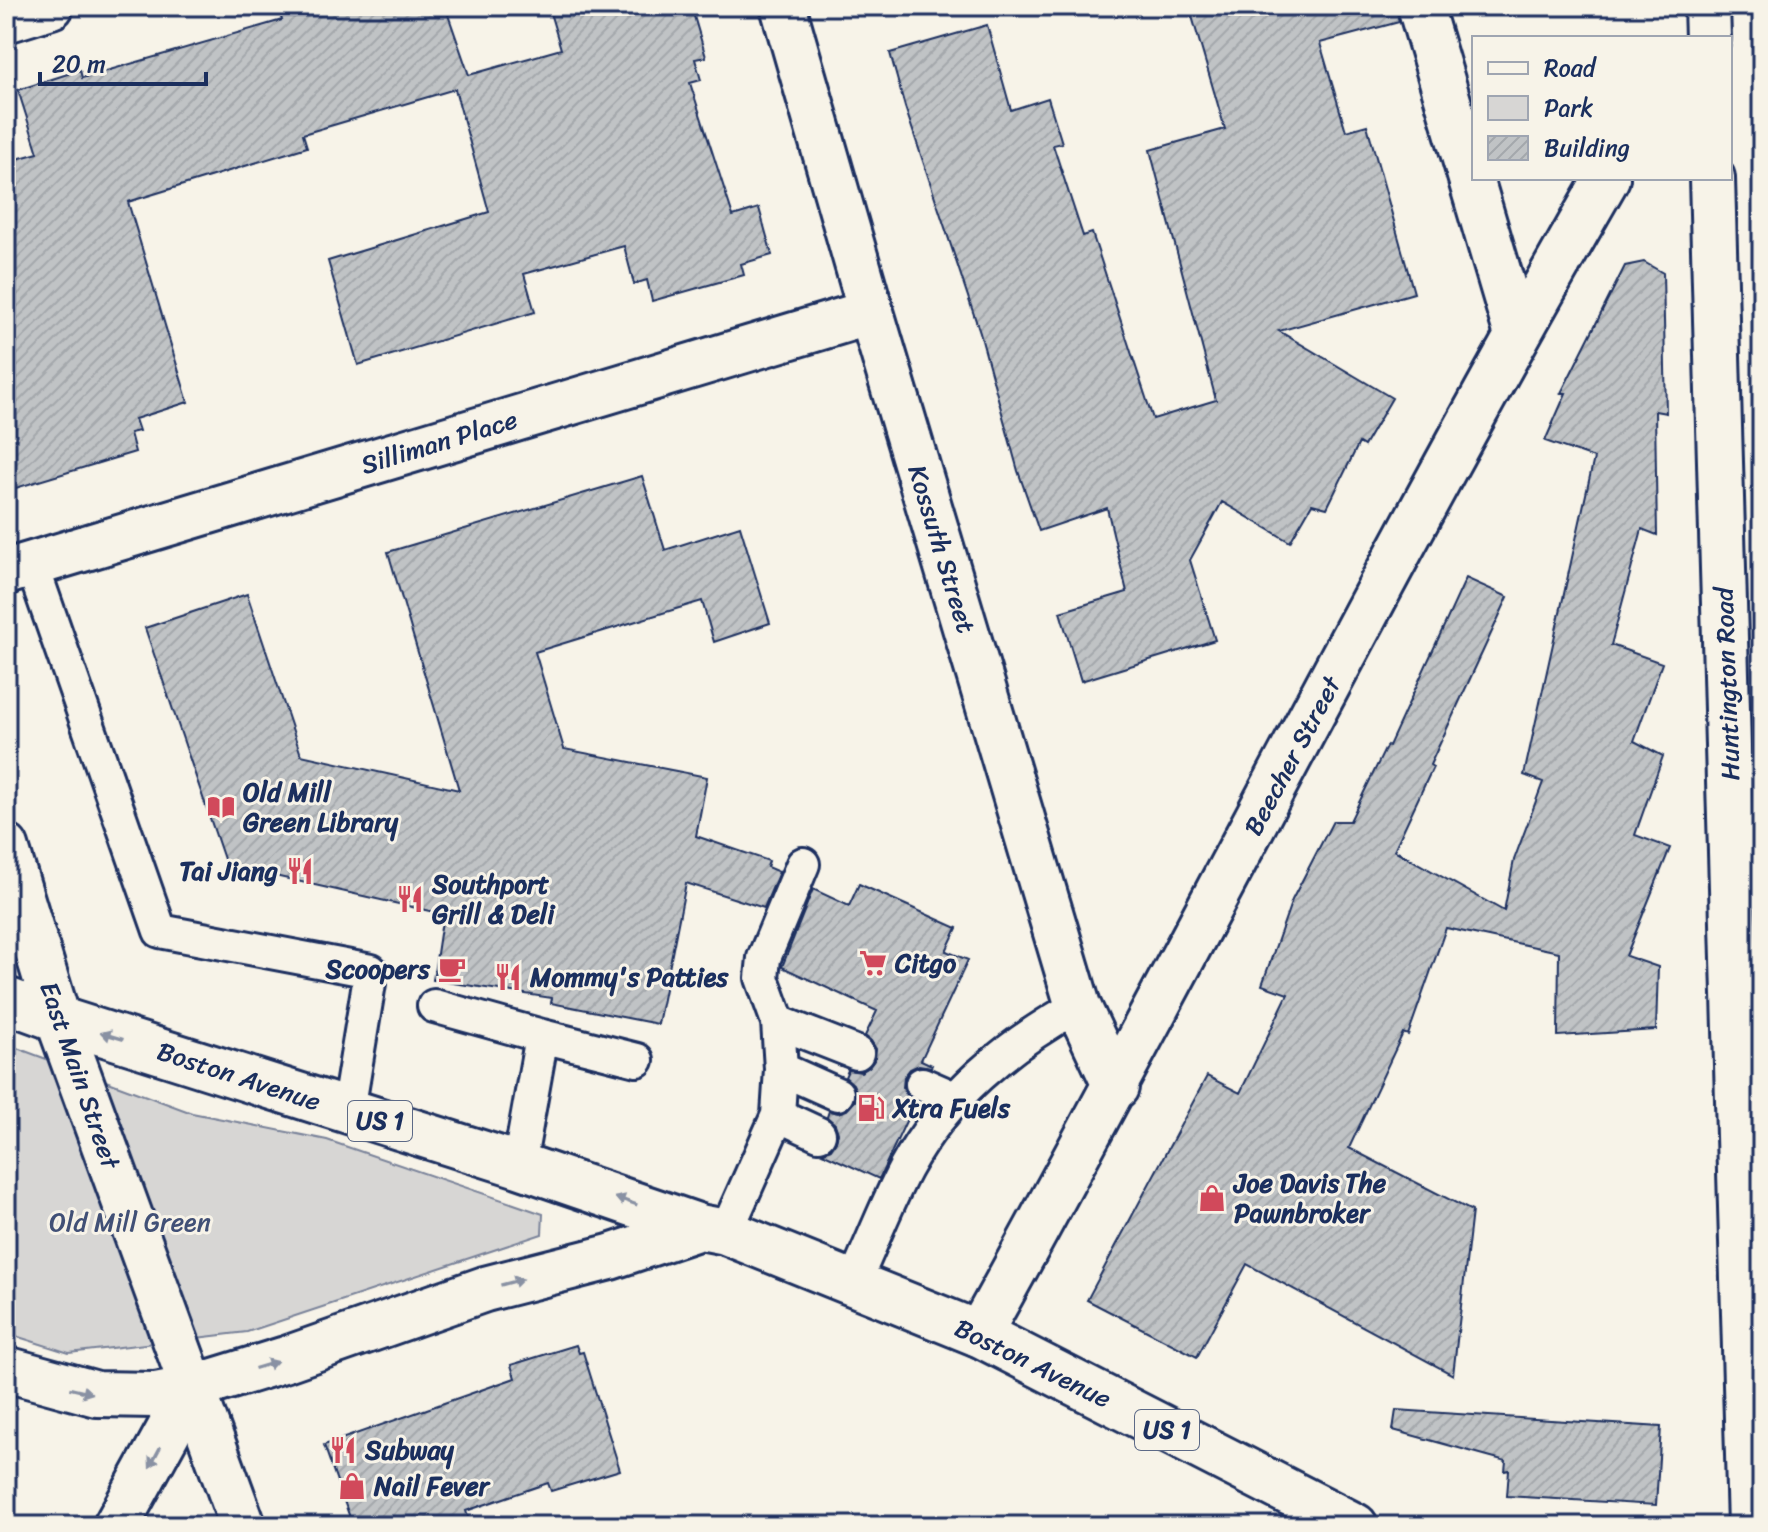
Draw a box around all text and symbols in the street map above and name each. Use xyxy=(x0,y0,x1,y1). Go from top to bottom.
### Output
scale bar xyxy=(40,36,206,86)
legend xyxy=(1472,36,1732,180)
text: 20 m xyxy=(52,43,106,85)
text: Road xyxy=(1544,47,1598,89)
text: Park xyxy=(1544,87,1593,129)
text: Building xyxy=(1544,127,1630,169)
street label: Silliman Place xyxy=(355,396,523,488)
street label: Kossuth Street xyxy=(895,459,989,639)
street label: Huntington Road xyxy=(1701,584,1753,781)
street label: Beecher Street xyxy=(1231,666,1354,844)
place label: Old Mill Green Library xyxy=(243,769,399,845)
library icon: Old Mill Green Library xyxy=(206,792,236,822)
place label: Tai Jiang xyxy=(179,848,278,894)
restaurant icon: Tai Jiang xyxy=(285,856,315,886)
place label: Southport Grill & Deli xyxy=(431,861,556,937)
restaurant icon: Southport Grill & Deli xyxy=(395,884,425,914)
place label: Citgo xyxy=(894,940,957,986)
place label: Scoopers xyxy=(324,946,431,992)
supermarket icon: Citgo xyxy=(858,948,888,978)
cafe icon: Scoopers xyxy=(437,954,467,984)
place label: Mommy's Patties xyxy=(529,954,729,1000)
restaurant icon: Mommy's Patties xyxy=(493,962,523,992)
street label: East Main Street xyxy=(26,975,134,1176)
street label: Boston Avenue xyxy=(151,1028,327,1124)
one-way arrow xyxy=(100,1029,124,1042)
place label: Xtra Fuels xyxy=(891,1085,1011,1131)
fuel station icon: Xtra Fuels xyxy=(856,1093,886,1123)
road number: US 1 xyxy=(348,1101,412,1141)
place label: Joe Davis The Pawnbroker xyxy=(1232,1160,1387,1236)
shop icon: Joe Davis The Pawnbroker xyxy=(1197,1183,1227,1213)
one-way arrow xyxy=(614,1195,638,1207)
park label: Old Mill Green xyxy=(49,1199,211,1245)
one-way arrow xyxy=(500,1276,525,1288)
street label: Boston Avenue xyxy=(947,1305,1119,1421)
one-way arrow xyxy=(254,1358,278,1371)
one-way arrow xyxy=(69,1385,94,1397)
road number: US 1 xyxy=(1135,1410,1199,1450)
place label: Subway xyxy=(364,1427,455,1473)
restaurant icon: Subway xyxy=(328,1435,358,1465)
one-way arrow xyxy=(149,1446,162,1469)
place label: Nail Fever xyxy=(373,1463,492,1509)
shop icon: Nail Fever xyxy=(337,1471,367,1501)

